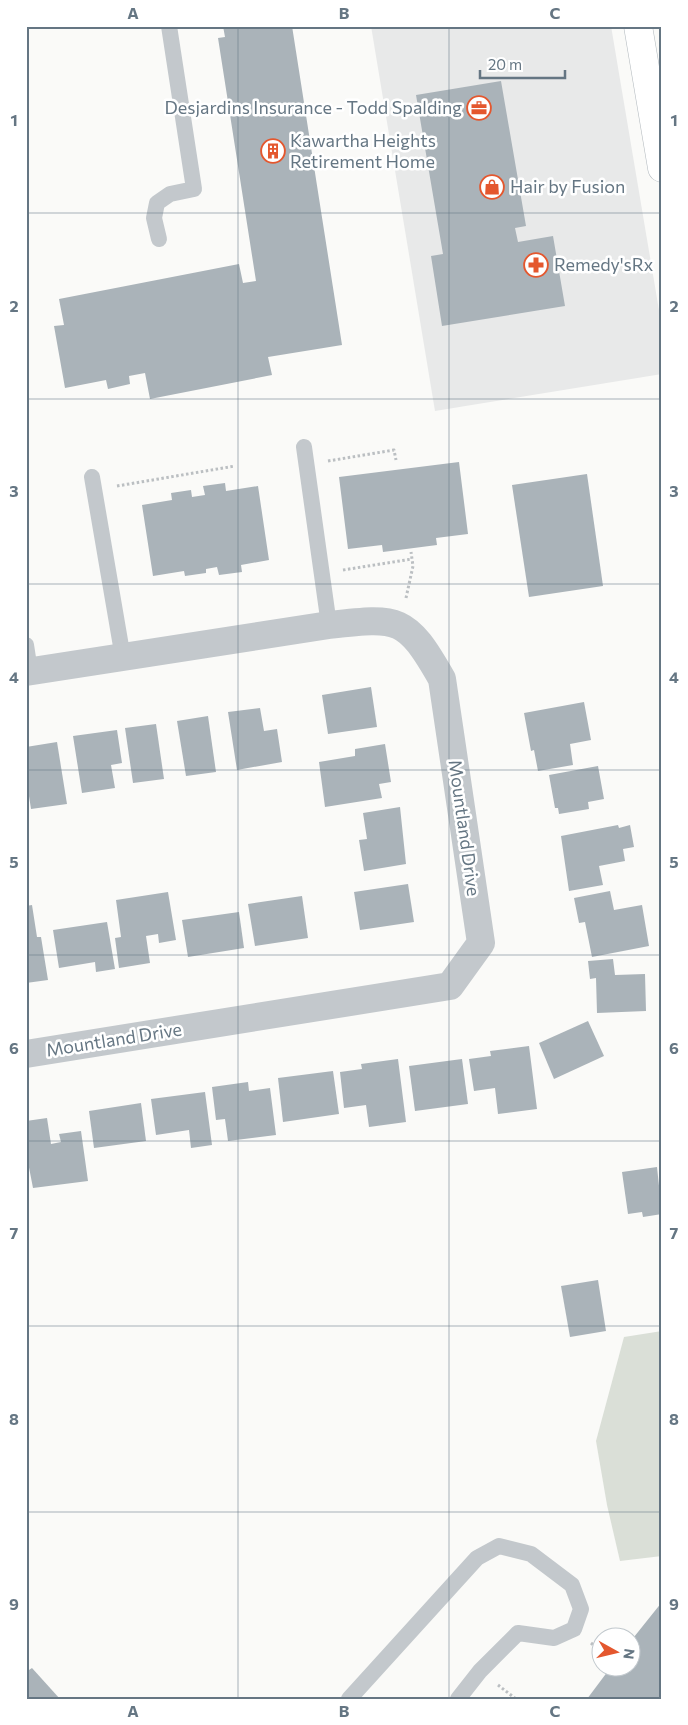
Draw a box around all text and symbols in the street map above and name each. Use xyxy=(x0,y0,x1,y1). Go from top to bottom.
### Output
text: A xyxy=(127,3,139,22)
text: B xyxy=(339,3,350,22)
text: C xyxy=(550,3,561,22)
scale bar xyxy=(480,48,566,80)
text: 20 m xyxy=(488,55,522,73)
office icon: Desjardins Insurance - Todd Spalding xyxy=(466,95,492,121)
place label: Desjardins Insurance - Todd Spalding xyxy=(165,96,462,118)
text: 1 xyxy=(10,110,18,129)
text: 1 xyxy=(670,110,678,129)
place label: Kawartha Heights Retirement Home xyxy=(290,129,436,172)
building icon: Kawartha Heights Retirement Home xyxy=(260,138,286,164)
shop icon: Hair by Fusion xyxy=(479,174,505,200)
place label: Hair by Fusion xyxy=(510,175,625,197)
pharmacy icon: Remedy'sRx xyxy=(523,252,549,278)
place label: Remedy'sRx xyxy=(554,253,654,275)
text: 2 xyxy=(9,296,19,315)
text: 2 xyxy=(669,296,679,315)
text: 3 xyxy=(9,481,19,500)
text: 3 xyxy=(669,481,679,500)
text: 4 xyxy=(9,667,19,686)
text: 4 xyxy=(669,667,679,686)
street label: Mountland Drive xyxy=(445,758,485,897)
text: 5 xyxy=(9,852,19,871)
text: 5 xyxy=(669,852,679,871)
street label: Mountland Drive xyxy=(44,1017,183,1061)
text: 6 xyxy=(9,1038,19,1057)
text: 6 xyxy=(669,1038,679,1057)
text: 7 xyxy=(10,1223,19,1242)
text: 7 xyxy=(670,1223,679,1242)
text: 8 xyxy=(9,1409,19,1428)
text: 8 xyxy=(669,1409,679,1428)
text: 9 xyxy=(9,1594,19,1613)
text: 9 xyxy=(669,1594,679,1613)
north arrow xyxy=(590,1628,640,1678)
text: N xyxy=(620,1647,639,1660)
text: A xyxy=(127,1701,139,1720)
text: B xyxy=(339,1701,350,1720)
text: C xyxy=(550,1701,561,1720)

